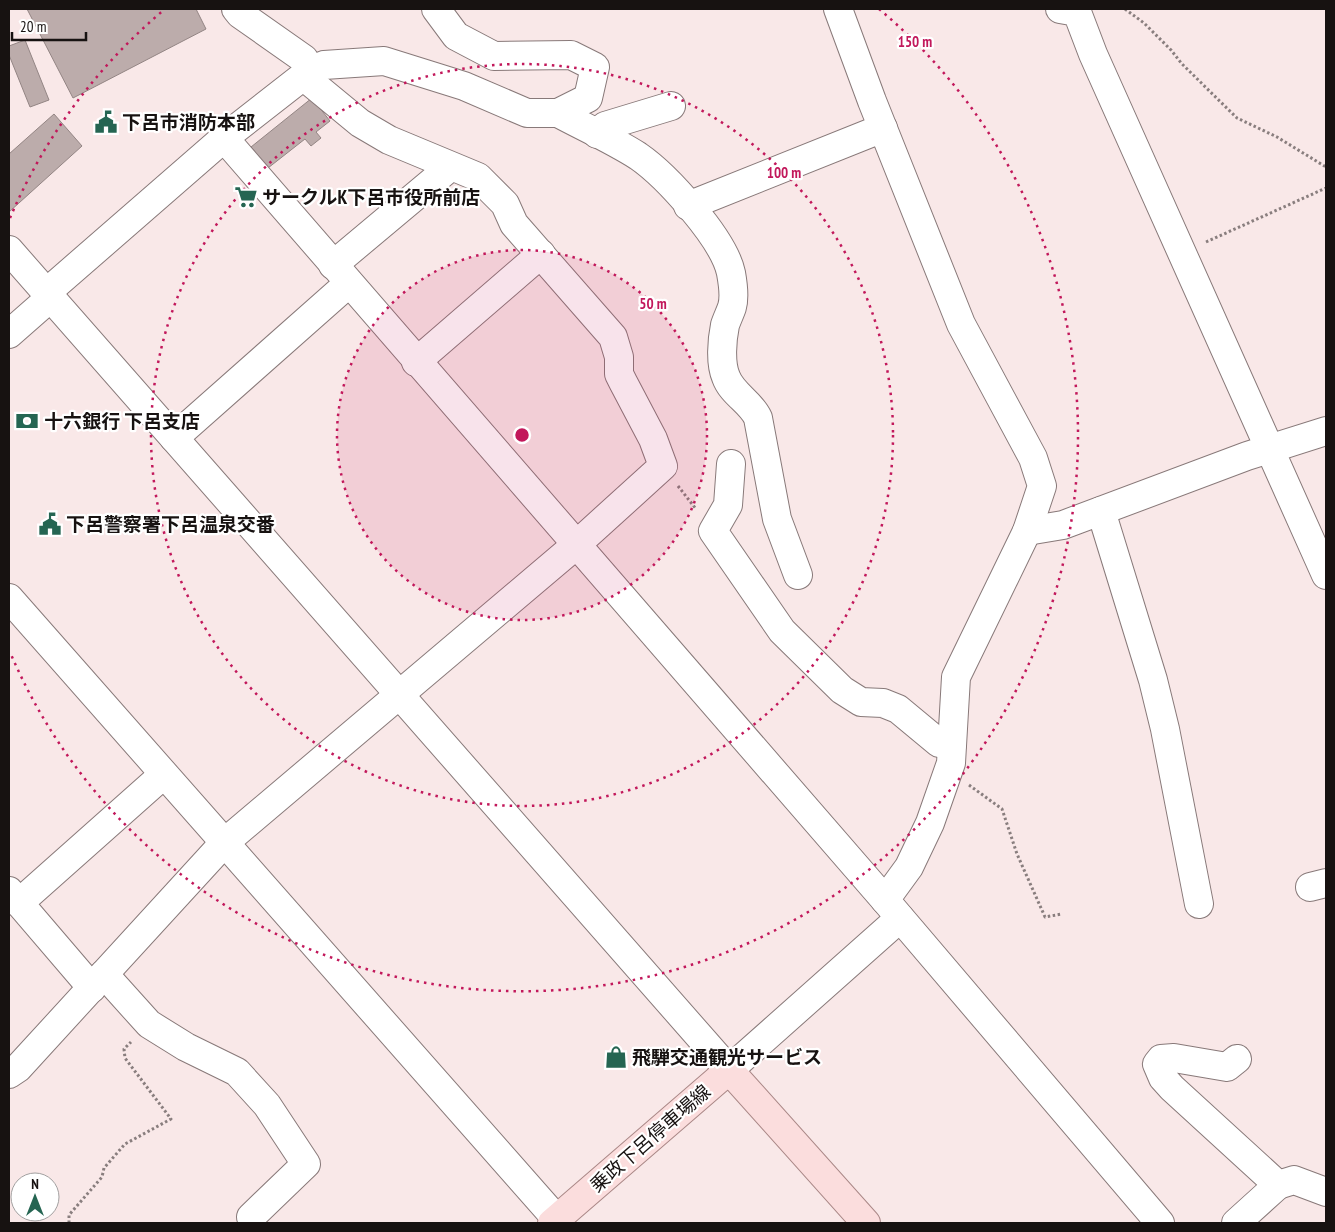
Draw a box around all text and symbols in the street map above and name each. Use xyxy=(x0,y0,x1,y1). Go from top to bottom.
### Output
scale bar xyxy=(12,10,86,42)
text: 20 m xyxy=(20,17,46,36)
text: 150 m xyxy=(898,32,932,51)
public building icon: 下呂市消防本部 xyxy=(93,109,119,135)
place label: 下呂市消防本部 xyxy=(122,110,255,134)
text: 100 m xyxy=(767,163,801,182)
supermarket icon: サークルK下呂市役所前店 xyxy=(233,184,259,210)
place label: サークルK下呂市役所前店 xyxy=(262,185,480,209)
text: 50 m xyxy=(639,294,667,313)
bank icon: 十六銀行 下呂支店 xyxy=(14,408,40,434)
place label: 十六銀行 下呂支店 xyxy=(44,409,200,433)
centre of rings xyxy=(513,426,531,444)
public building icon: 下呂警察署下呂温泉交番 xyxy=(37,511,63,537)
place label: 下呂警察署下呂温泉交番 xyxy=(66,512,275,536)
shop icon: 飛騨交通観光サービス xyxy=(603,1044,629,1070)
place label: 飛騨交通観光サービス xyxy=(632,1045,822,1069)
street label: 乗政下呂停車場線 xyxy=(585,1079,715,1197)
north arrow xyxy=(10,1172,60,1222)
text: N xyxy=(31,1175,39,1193)

